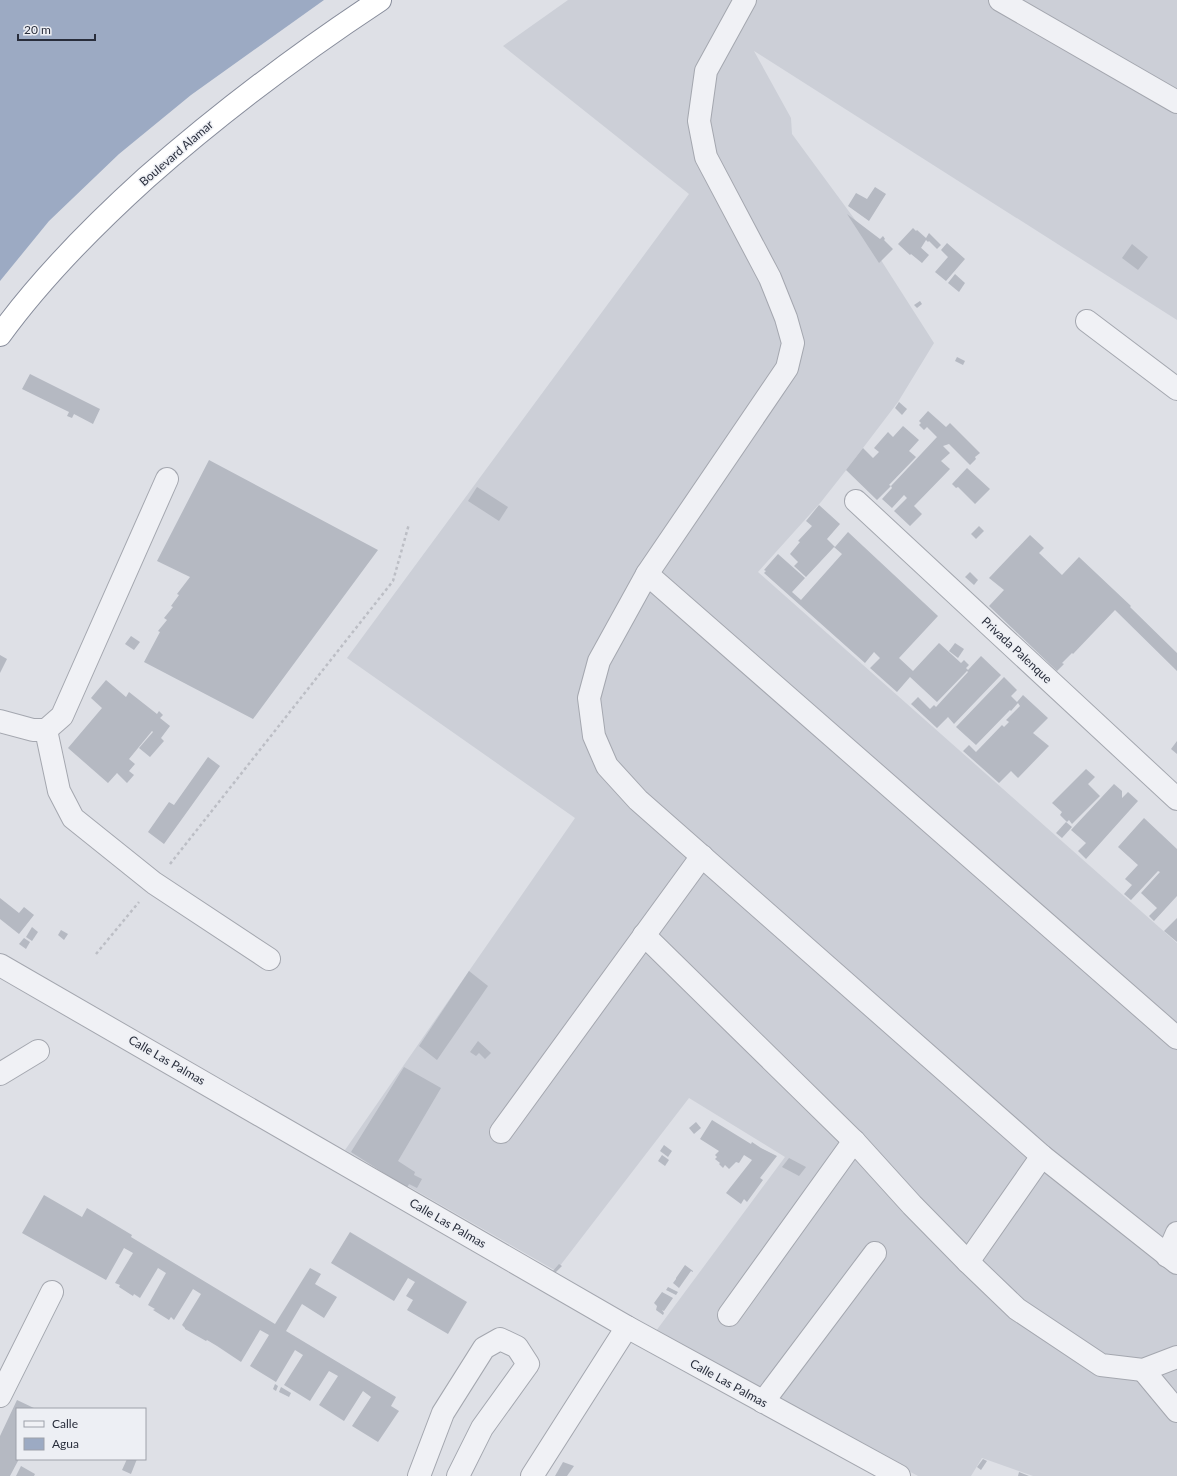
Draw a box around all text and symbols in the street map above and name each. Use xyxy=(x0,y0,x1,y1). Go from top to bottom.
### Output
scale bar xyxy=(18,16,95,42)
text: 20 m xyxy=(24,22,51,37)
street label: Boulevard Alamar xyxy=(136,116,216,189)
street label: Privada Palenque xyxy=(979,614,1055,686)
street label: Calle Las Palmas xyxy=(126,1032,208,1088)
street label: Calle Las Palmas xyxy=(407,1195,489,1251)
street label: Calle Las Palmas xyxy=(688,1356,770,1410)
legend xyxy=(16,1408,146,1460)
text: Calle xyxy=(52,1416,78,1431)
text: Agua xyxy=(52,1436,79,1451)

